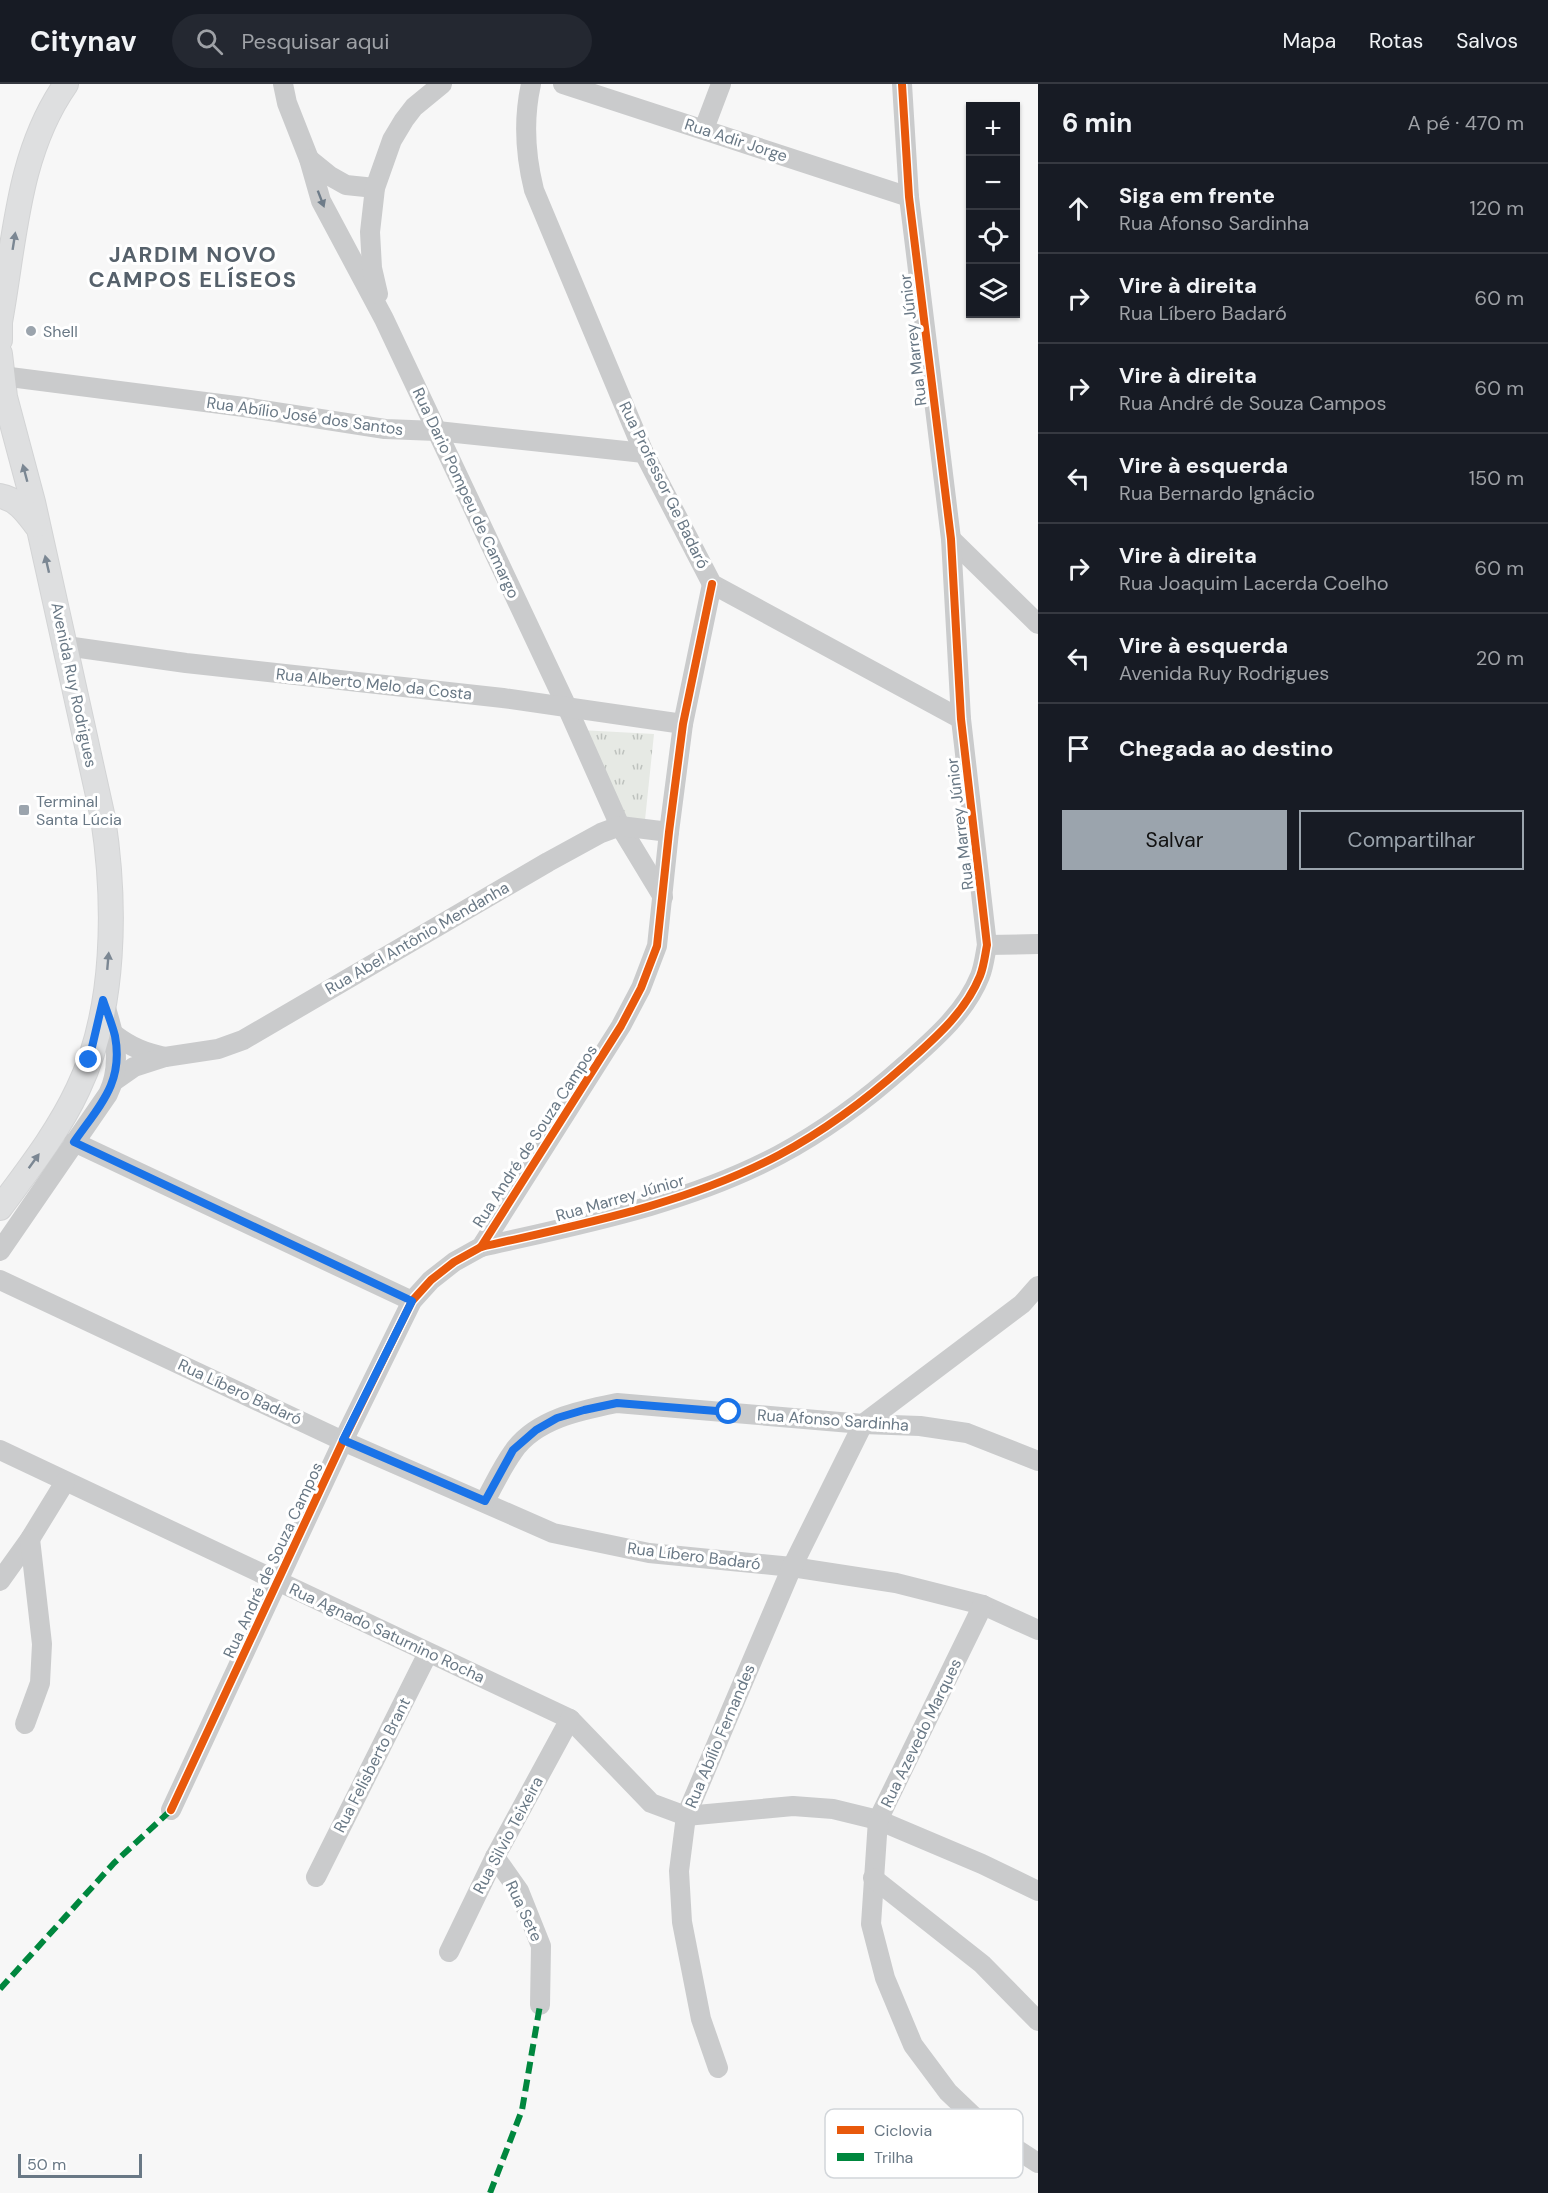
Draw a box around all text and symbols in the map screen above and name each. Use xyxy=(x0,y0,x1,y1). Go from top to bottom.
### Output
search box xyxy=(172,14,592,68)
text: Citynav xyxy=(30,23,136,60)
icon: search xyxy=(193,25,226,58)
text: Pesquisar aqui xyxy=(241,27,389,56)
text: Mapa xyxy=(1282,27,1336,55)
text: Rotas xyxy=(1369,27,1423,55)
text: Salvos xyxy=(1456,27,1518,55)
map controls xyxy=(966,102,1020,318)
button: + xyxy=(966,102,1020,156)
text: 6 min xyxy=(1062,106,1132,140)
text: A pé · 470 m xyxy=(1408,110,1524,136)
street label: Rua Adir Jorge xyxy=(682,114,790,166)
button: − xyxy=(966,156,1020,210)
text: Siga em frente xyxy=(1119,181,1275,210)
one-way arrow xyxy=(317,190,327,208)
icon: ahead xyxy=(1062,192,1095,225)
text: 120 m xyxy=(1470,195,1524,221)
button: locate xyxy=(966,210,1020,264)
text: Rua Afonso Sardinha xyxy=(1119,210,1309,236)
one-way arrow xyxy=(10,231,19,250)
district label: JARDIM NOVO CAMPOS ELÍSEOS xyxy=(88,240,298,294)
button: layers xyxy=(966,264,1020,318)
text: Vire à direita xyxy=(1119,271,1257,300)
street label: Rua Marrey Júnior xyxy=(894,273,932,407)
icon: right xyxy=(1062,282,1095,315)
text: 60 m xyxy=(1475,285,1524,311)
text: Rua Líbero Badaró xyxy=(1119,300,1287,326)
place label: Shell xyxy=(43,321,78,342)
marker: Shell xyxy=(24,324,38,338)
text: Vire à direita xyxy=(1119,361,1257,390)
icon: right xyxy=(1062,372,1095,405)
text: 60 m xyxy=(1475,375,1524,401)
street label: Rua Dario Pompeu de Camargo xyxy=(408,384,524,602)
text: Rua André de Souza Campos xyxy=(1119,390,1387,416)
street label: Rua Abílio José dos Santos xyxy=(205,392,405,440)
street label: Rua Professor Ge Badaró xyxy=(614,398,714,572)
text: Vire à esquerda xyxy=(1119,451,1288,480)
icon: left xyxy=(1062,462,1095,495)
one-way arrow xyxy=(20,464,29,482)
text: 150 m xyxy=(1469,465,1524,491)
text: Rua Bernardo Ignácio xyxy=(1119,480,1315,506)
text: Vire à direita xyxy=(1119,541,1257,570)
icon: right xyxy=(1062,552,1095,585)
one-way arrow xyxy=(42,554,51,573)
text: 60 m xyxy=(1475,555,1524,581)
text: Rua Joaquim Lacerda Coelho xyxy=(1119,570,1389,596)
street label: Avenida Ruy Rodrigues xyxy=(46,601,102,769)
text: Vire à esquerda xyxy=(1119,631,1288,660)
icon: left xyxy=(1062,642,1095,675)
text: 20 m xyxy=(1476,645,1524,671)
text: Avenida Ruy Rodrigues xyxy=(1119,660,1329,686)
street label: Rua Alberto Melo da Costa xyxy=(275,663,473,705)
icon: arrive xyxy=(1062,732,1095,765)
text: Chegada ao destino xyxy=(1119,734,1333,763)
street label: Rua Marrey Júnior xyxy=(941,757,979,891)
place label: Terminal Santa Lúcia xyxy=(36,791,122,830)
marker: Terminal Santa Lúcia xyxy=(17,803,31,817)
button: Salvar xyxy=(1062,810,1287,870)
button: Compartilhar xyxy=(1299,810,1524,870)
street label: Rua Abel Antônio Mendanha xyxy=(321,877,513,999)
one-way arrow xyxy=(104,952,113,971)
street label: Rua André de Souza Campos xyxy=(468,1041,602,1231)
route end xyxy=(75,1046,101,1072)
one-way arrow xyxy=(28,1153,40,1169)
street label: Rua Marrey Júnior xyxy=(553,1170,687,1226)
street label: Rua Líbero Badaró xyxy=(175,1354,305,1430)
route start xyxy=(715,1398,741,1424)
street label: Rua Afonso Sardinha xyxy=(756,1404,910,1436)
street label: Rua André de Souza Campos xyxy=(218,1459,328,1661)
street label: Rua Líbero Badaró xyxy=(626,1537,762,1575)
street label: Rua Agnado Saturnino Rocha xyxy=(286,1578,488,1688)
street label: Rua Azevedo Marques xyxy=(876,1655,966,1811)
street label: Rua Abílio Fernandes xyxy=(680,1661,760,1811)
street label: Rua Felisberto Brant xyxy=(329,1694,415,1836)
street label: Rua Silvio Teixeira xyxy=(468,1773,548,1897)
street label: Rua Sete xyxy=(501,1877,547,1945)
legend xyxy=(825,2109,1023,2178)
text: Ciclovia xyxy=(874,2120,932,2141)
text: Trilha xyxy=(874,2147,913,2168)
scale bar xyxy=(18,2151,142,2178)
text: 50 m xyxy=(27,2154,66,2175)

